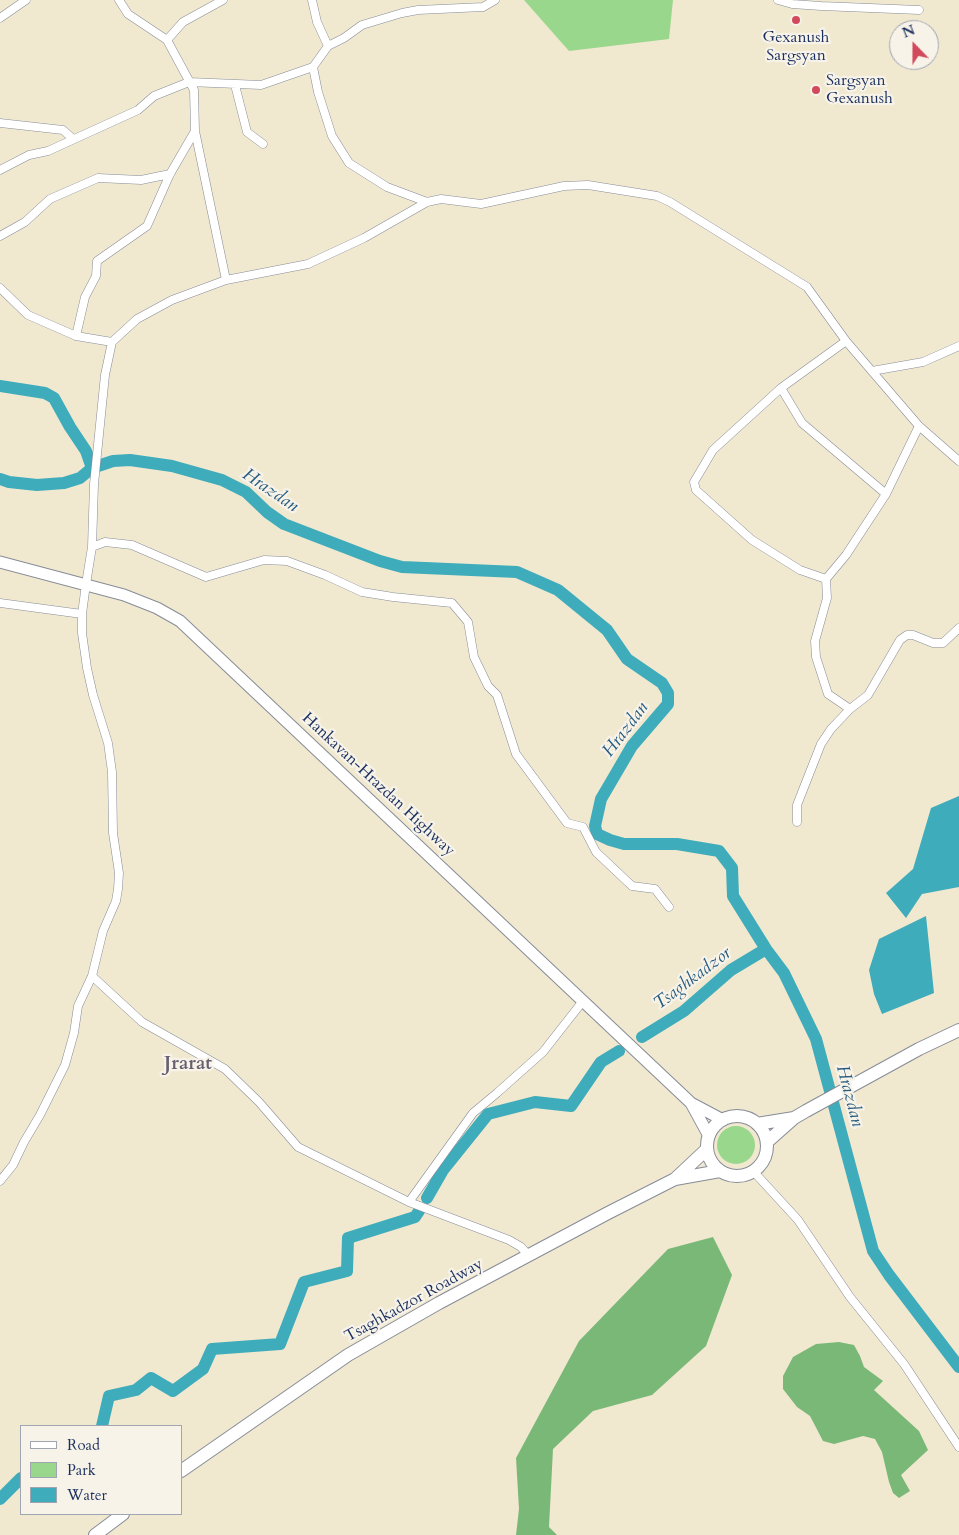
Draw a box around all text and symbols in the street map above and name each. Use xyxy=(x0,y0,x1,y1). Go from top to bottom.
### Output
marker: Gexanush Sargsyan xyxy=(790,14,802,26)
north arrow xyxy=(889,20,939,70)
text: N xyxy=(899,20,918,43)
place label: Gexanush Sargsyan xyxy=(763,28,829,66)
place label: Sargsyan Gexanush xyxy=(826,71,893,109)
marker: Sargsyan Gexanush xyxy=(810,84,822,96)
water label: Hrazdan xyxy=(238,464,302,518)
water label: Hrazdan xyxy=(598,698,654,762)
street label: Hankavan-Hrazdan Highway xyxy=(298,709,458,861)
water label: Tsaghkadzor xyxy=(650,943,736,1015)
district label: Jrarat xyxy=(164,1054,212,1076)
water label: Hrazdan xyxy=(830,1063,868,1129)
street label: Tsaghkadzor Roadway xyxy=(342,1255,486,1347)
legend xyxy=(20,1425,182,1515)
text: Road xyxy=(67,1435,100,1455)
text: Park xyxy=(67,1460,96,1480)
text: Water xyxy=(67,1485,107,1505)

